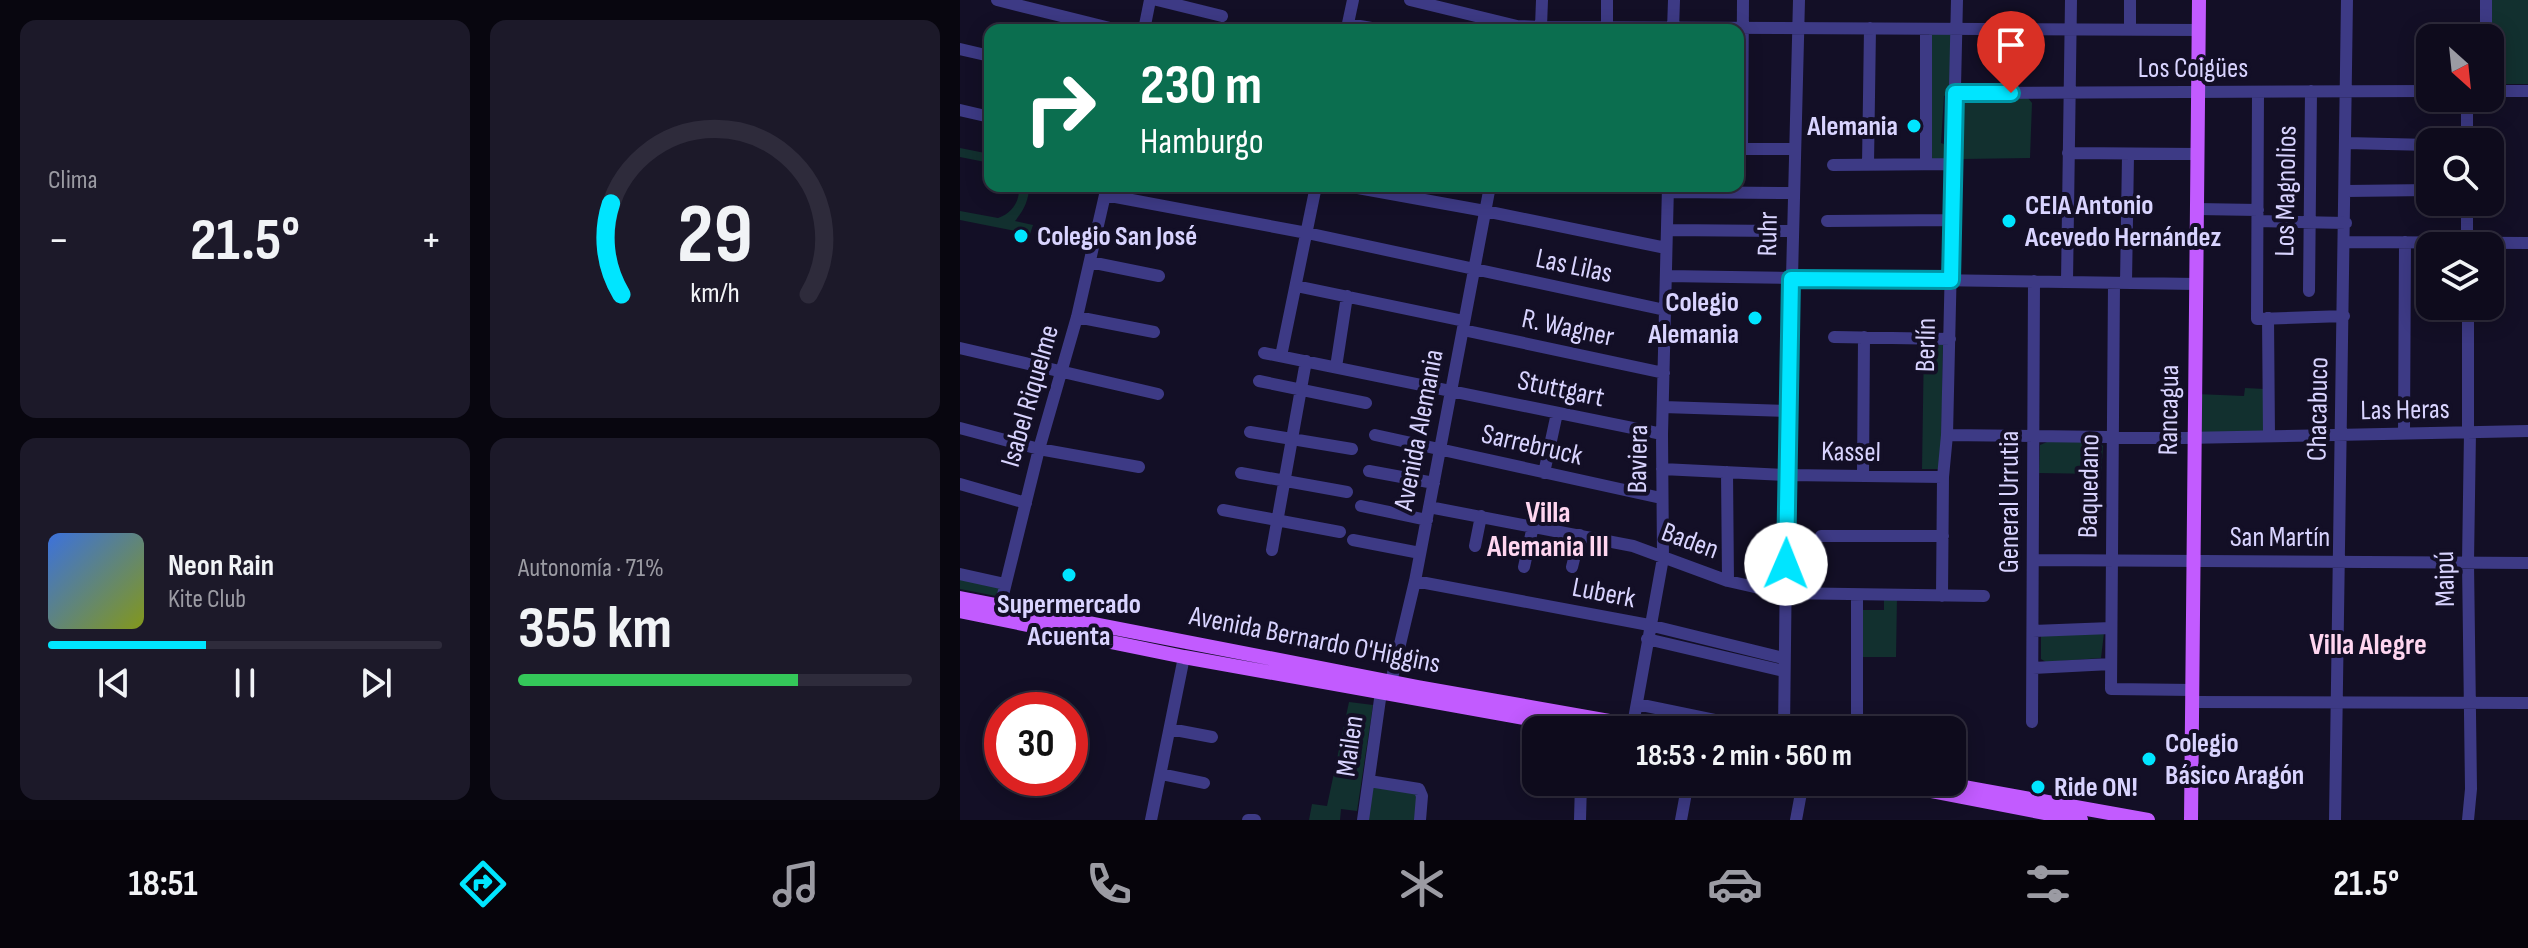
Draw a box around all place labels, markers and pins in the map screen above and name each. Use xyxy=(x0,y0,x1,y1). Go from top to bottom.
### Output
pin xyxy=(1977,11,2045,93)
place label: Alemania xyxy=(1806,110,1898,143)
marker: Alemania xyxy=(1905,117,1923,135)
place label: CEIA Antonio Acevedo Hernández xyxy=(2024,189,2221,254)
marker: CEIA Antonio Acevedo Hernández xyxy=(2000,212,2018,230)
place label: Colegio San José xyxy=(1037,220,1197,253)
marker: Colegio San José xyxy=(1012,227,1030,245)
place label: Colegio Alemania xyxy=(1647,286,1739,351)
marker: Colegio Alemania xyxy=(1746,309,1764,327)
marker: Supermercado Acuenta xyxy=(1060,566,1078,584)
place label: Supermercado Acuenta xyxy=(997,588,1141,653)
place label: Colegio Básico Aragón xyxy=(2165,727,2304,792)
marker: Colegio Básico Aragón xyxy=(2140,750,2158,768)
place label: Ride ON! xyxy=(2054,771,2138,804)
marker: Ride ON! xyxy=(2029,778,2047,796)

